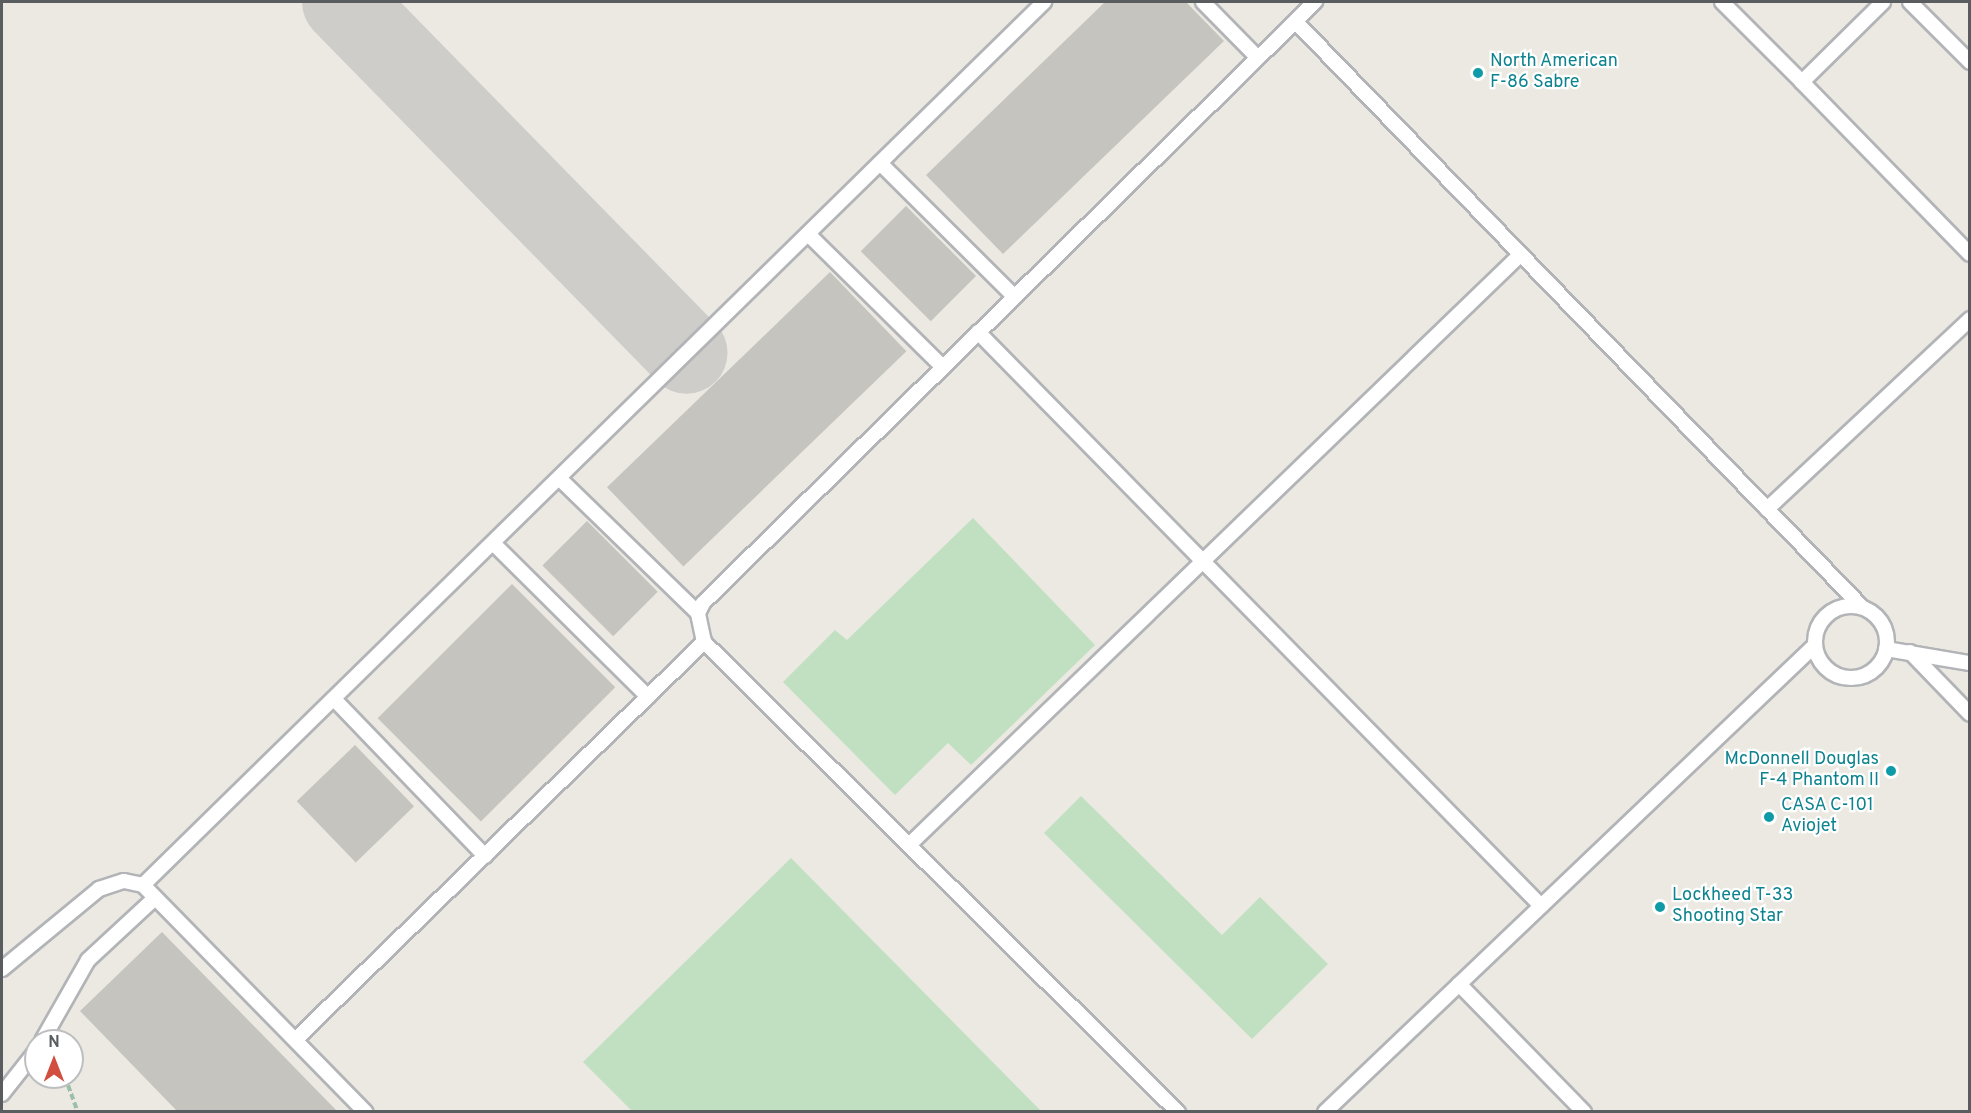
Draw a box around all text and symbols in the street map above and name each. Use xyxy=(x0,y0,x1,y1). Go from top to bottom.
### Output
place label: North American F-86 Sabre xyxy=(1490,52,1619,94)
marker: North American F-86 Sabre xyxy=(1471,66,1485,80)
place label: McDonnell Douglas F-4 Phantom II xyxy=(1724,750,1879,792)
marker: McDonnell Douglas F-4 Phantom II xyxy=(1884,764,1898,778)
place label: CASA C-101 Aviojet xyxy=(1781,796,1874,838)
marker: CASA C-101 Aviojet xyxy=(1762,810,1776,824)
place label: Lockheed T-33 Shooting Star xyxy=(1672,886,1794,928)
marker: Lockheed T-33 Shooting Star xyxy=(1653,900,1667,914)
north arrow xyxy=(24,1029,84,1089)
text: N xyxy=(48,1033,60,1053)

